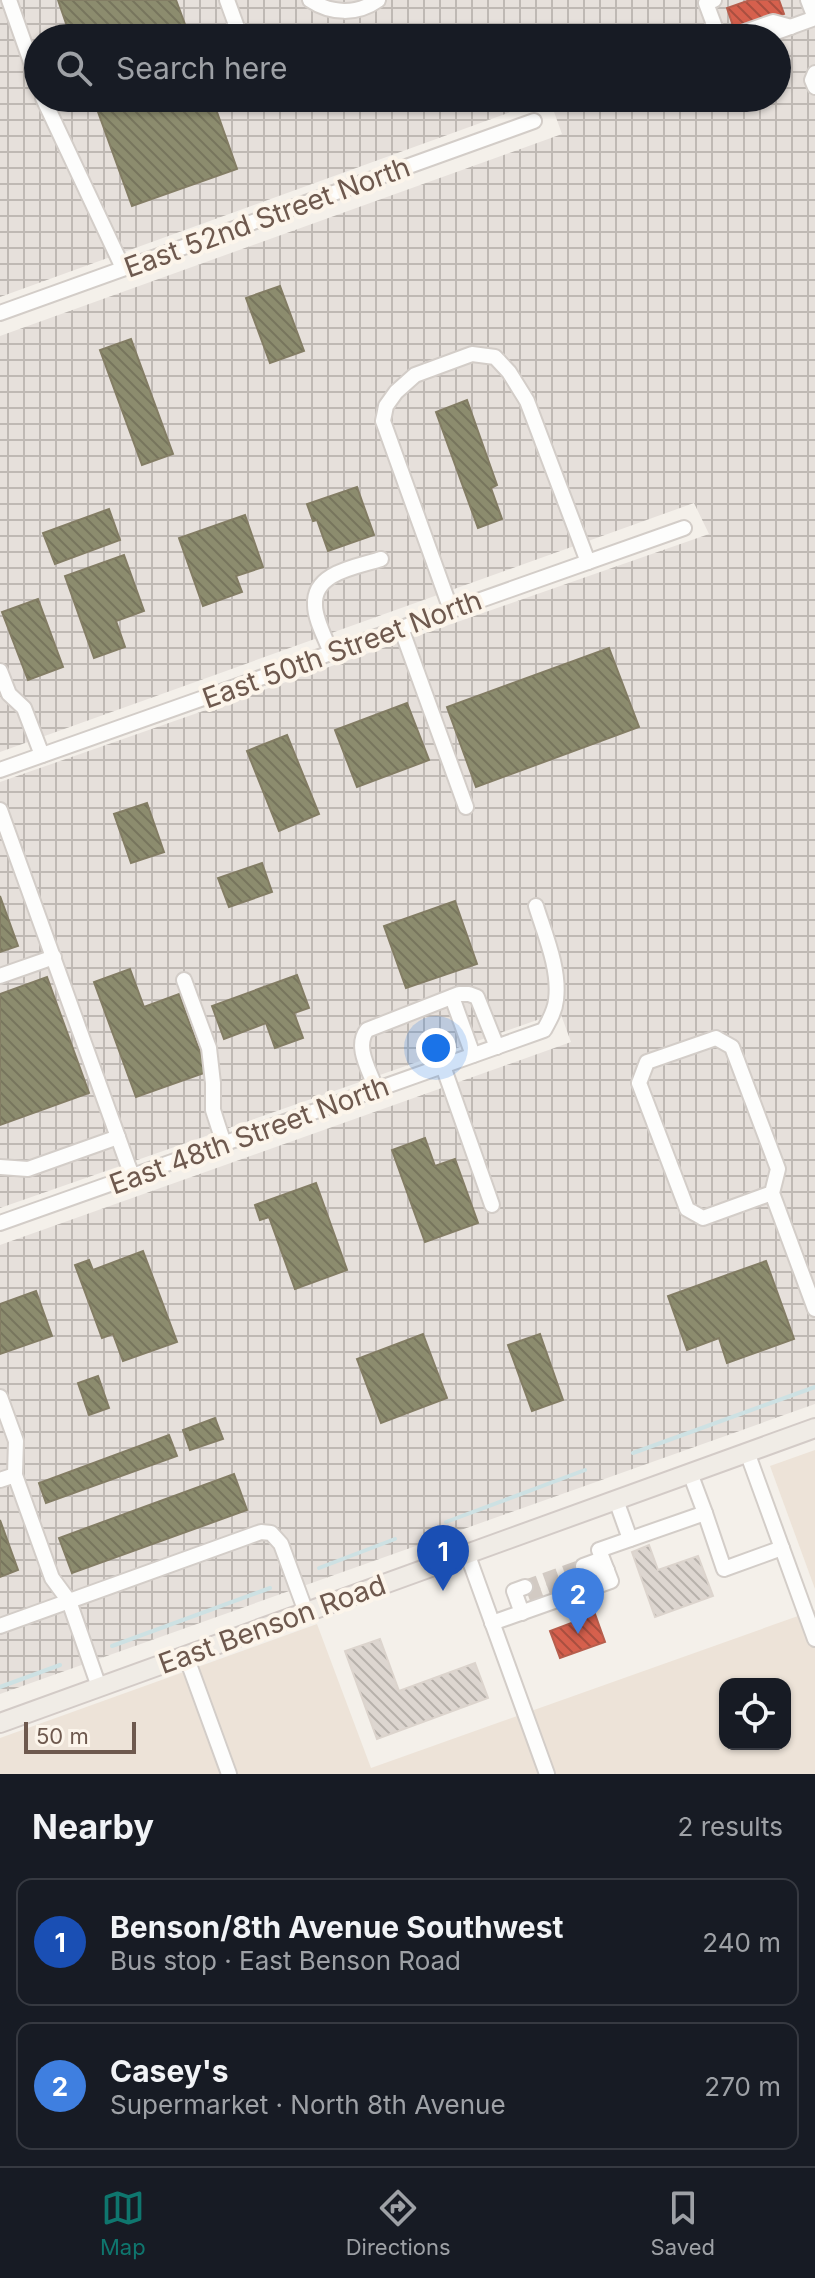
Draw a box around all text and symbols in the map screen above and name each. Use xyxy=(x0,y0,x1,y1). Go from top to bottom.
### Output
search box xyxy=(24,24,791,112)
icon: search xyxy=(52,46,96,90)
text: Search here xyxy=(116,50,288,86)
street label: East 52nd Street North xyxy=(120,149,414,285)
street label: East 50th Street North xyxy=(198,583,486,715)
your location xyxy=(416,1028,456,1068)
street label: East 48th Street North xyxy=(105,1069,393,1201)
pin: 1 xyxy=(417,1525,469,1591)
street label: East Benson Road xyxy=(154,1567,390,1681)
pin: 2 xyxy=(552,1568,604,1634)
map controls xyxy=(719,1678,791,1750)
button: locate xyxy=(719,1678,791,1750)
scale bar xyxy=(24,1718,136,1754)
text: 50 m xyxy=(36,1723,89,1749)
text: Nearby xyxy=(32,1806,154,1847)
text: 2 results xyxy=(678,1811,783,1842)
text: Benson/8th Avenue Southwest xyxy=(110,1909,564,1945)
text: 1 xyxy=(54,1927,66,1958)
text: 240 m xyxy=(702,1927,781,1958)
text: Bus stop · East Benson Road xyxy=(110,1945,461,1976)
text: Casey's xyxy=(110,2053,229,2089)
text: 2 xyxy=(52,2071,68,2102)
text: 270 m xyxy=(704,2071,781,2102)
text: Supermarket · North 8th Avenue xyxy=(110,2089,506,2120)
tab: Map xyxy=(100,2186,146,2260)
tab: Directions xyxy=(346,2186,451,2260)
tab: Saved xyxy=(651,2186,715,2260)

